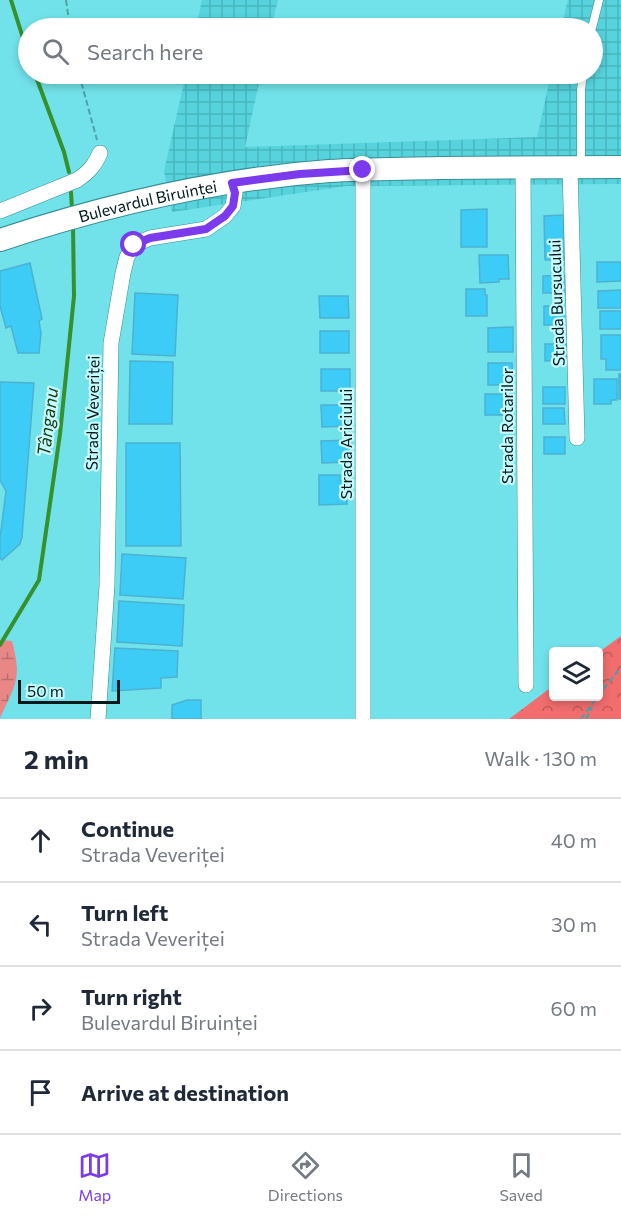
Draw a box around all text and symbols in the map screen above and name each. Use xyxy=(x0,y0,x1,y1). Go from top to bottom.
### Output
search box xyxy=(18,18,603,84)
icon: search xyxy=(39,35,72,68)
text: Search here xyxy=(87,38,203,65)
route end xyxy=(349,156,375,182)
street label: Bulevardul Biruinței xyxy=(76,176,218,225)
route start xyxy=(120,231,146,257)
street label: Strada Bursucului xyxy=(544,239,568,367)
street label: Strada Veveriței xyxy=(81,355,105,471)
street label: Strada Rotarilor xyxy=(497,367,516,484)
water label: Tânganu xyxy=(32,386,62,458)
street label: Strada Ariciului xyxy=(336,389,355,499)
map controls xyxy=(549,647,603,701)
button: layers xyxy=(549,647,603,701)
scale bar xyxy=(18,677,120,704)
text: 50 m xyxy=(27,681,64,700)
text: 2 min xyxy=(24,743,89,774)
text: Walk · 130 m xyxy=(485,746,597,770)
text: Continue xyxy=(81,815,174,842)
icon: ahead xyxy=(24,824,57,857)
text: 40 m xyxy=(551,828,597,852)
text: Strada Veveriței xyxy=(81,842,225,866)
text: Turn left xyxy=(81,899,168,926)
icon: left xyxy=(24,908,57,941)
text: 30 m xyxy=(551,912,597,936)
text: Strada Veveriței xyxy=(81,926,225,950)
text: Turn right xyxy=(81,983,182,1010)
icon: right xyxy=(24,992,57,1025)
text: 60 m xyxy=(551,996,597,1020)
text: Bulevardul Biruinței xyxy=(81,1010,258,1034)
icon: arrive xyxy=(24,1076,57,1109)
text: Arrive at destination xyxy=(81,1079,289,1106)
tab: Map xyxy=(78,1149,111,1204)
tab: Directions xyxy=(268,1149,343,1204)
tab: Saved xyxy=(499,1149,543,1204)

